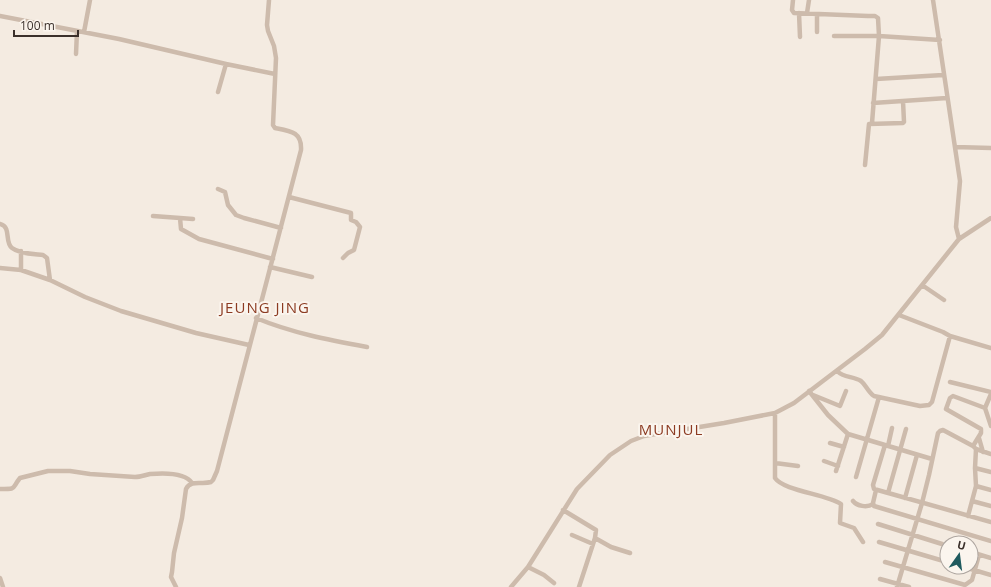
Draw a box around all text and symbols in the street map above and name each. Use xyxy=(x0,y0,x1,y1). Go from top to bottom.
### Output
scale bar xyxy=(14,12,78,38)
text: 100 m xyxy=(20,17,55,34)
district label: JEUNG JING xyxy=(218,297,310,317)
district label: MUNJUL xyxy=(639,419,703,439)
north arrow xyxy=(939,535,979,575)
text: U xyxy=(956,537,967,553)

